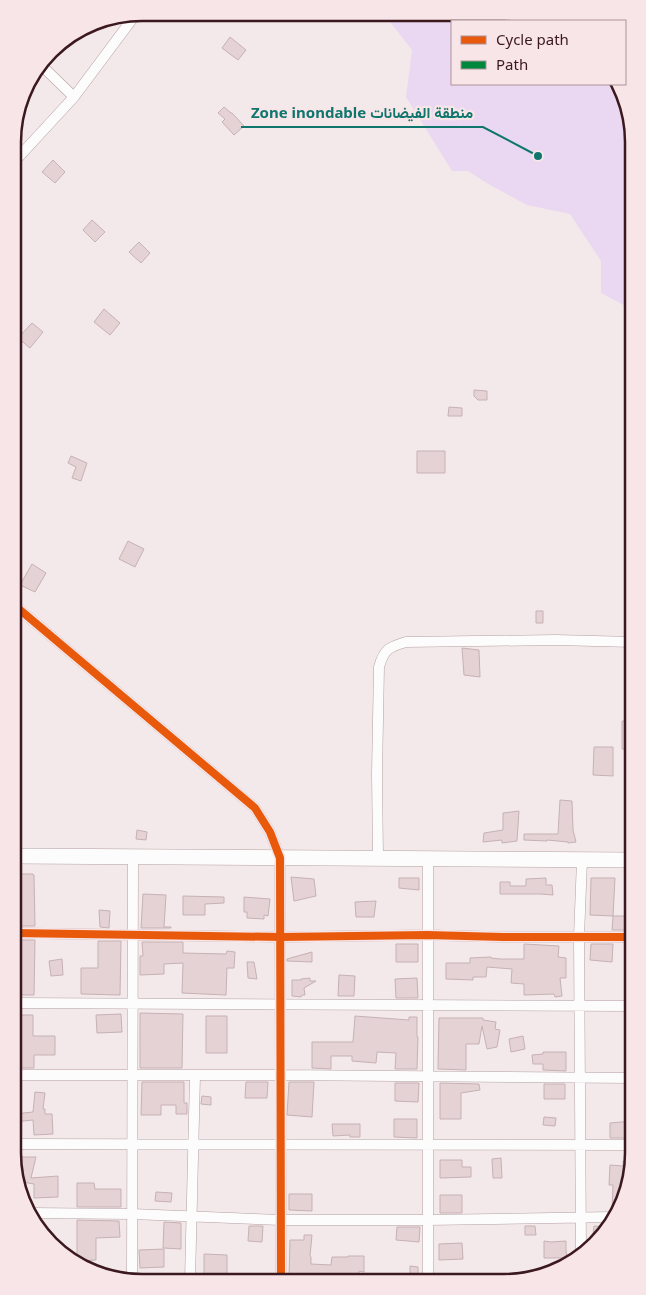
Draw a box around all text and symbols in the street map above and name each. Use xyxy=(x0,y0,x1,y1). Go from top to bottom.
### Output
legend xyxy=(451,20,626,85)
text: Cycle path xyxy=(496,29,569,49)
text: Path xyxy=(496,54,528,74)
callout: Zone inondable منطقة الفيضانات xyxy=(241,97,483,127)
text: Zone inondable منطقة الفيضانات xyxy=(251,102,473,122)

